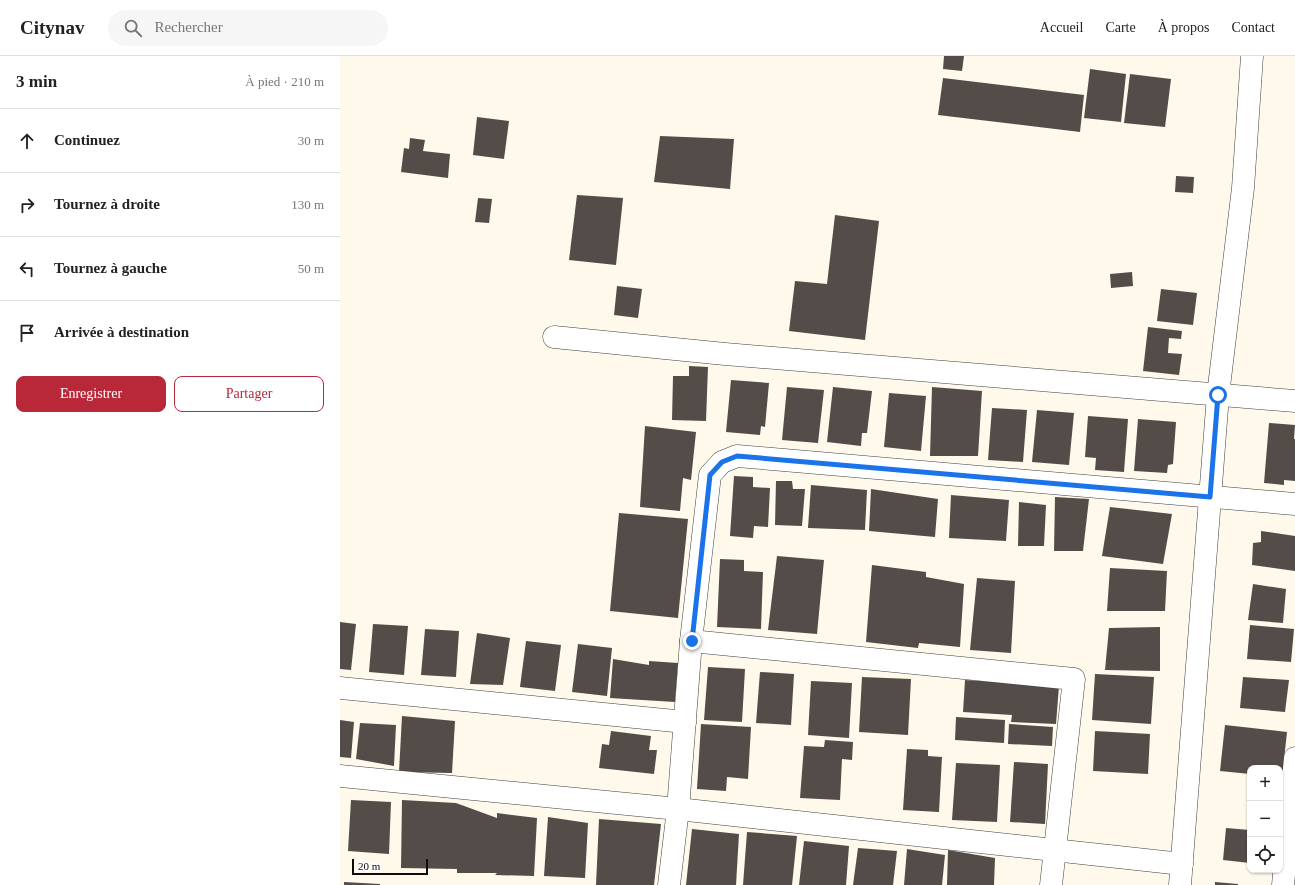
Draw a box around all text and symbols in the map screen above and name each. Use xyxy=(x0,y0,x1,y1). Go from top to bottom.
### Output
search box xyxy=(108,10,388,46)
text: Citynav xyxy=(20,17,84,38)
icon: search xyxy=(122,17,144,39)
text: Rechercher xyxy=(154,19,223,35)
text: Accueil xyxy=(1040,20,1083,35)
text: Carte xyxy=(1105,20,1136,35)
text: À propos xyxy=(1158,20,1209,35)
text: Contact xyxy=(1231,20,1275,35)
text: 3 min xyxy=(16,72,57,91)
text: À pied · 210 m xyxy=(245,74,324,89)
icon: ahead xyxy=(16,130,38,152)
text: Continuez xyxy=(54,132,120,148)
text: 30 m xyxy=(298,133,324,148)
icon: right xyxy=(16,194,38,216)
text: Tournez à droite xyxy=(54,196,160,212)
text: 130 m xyxy=(291,197,324,212)
icon: left xyxy=(16,258,38,280)
text: Tournez à gauche xyxy=(54,260,167,276)
text: 50 m xyxy=(298,261,324,276)
icon: arrive xyxy=(16,322,38,344)
text: Arrivée à destination xyxy=(54,324,189,340)
button: Enregistrer xyxy=(16,376,166,412)
button: Partager xyxy=(174,376,324,412)
route start xyxy=(1209,386,1227,404)
route end xyxy=(683,632,701,650)
map controls xyxy=(1247,765,1283,873)
button: + xyxy=(1247,765,1283,801)
button: − xyxy=(1247,801,1283,837)
button: locate xyxy=(1247,837,1283,873)
scale bar xyxy=(352,857,428,876)
text: 20 m xyxy=(358,860,380,872)

